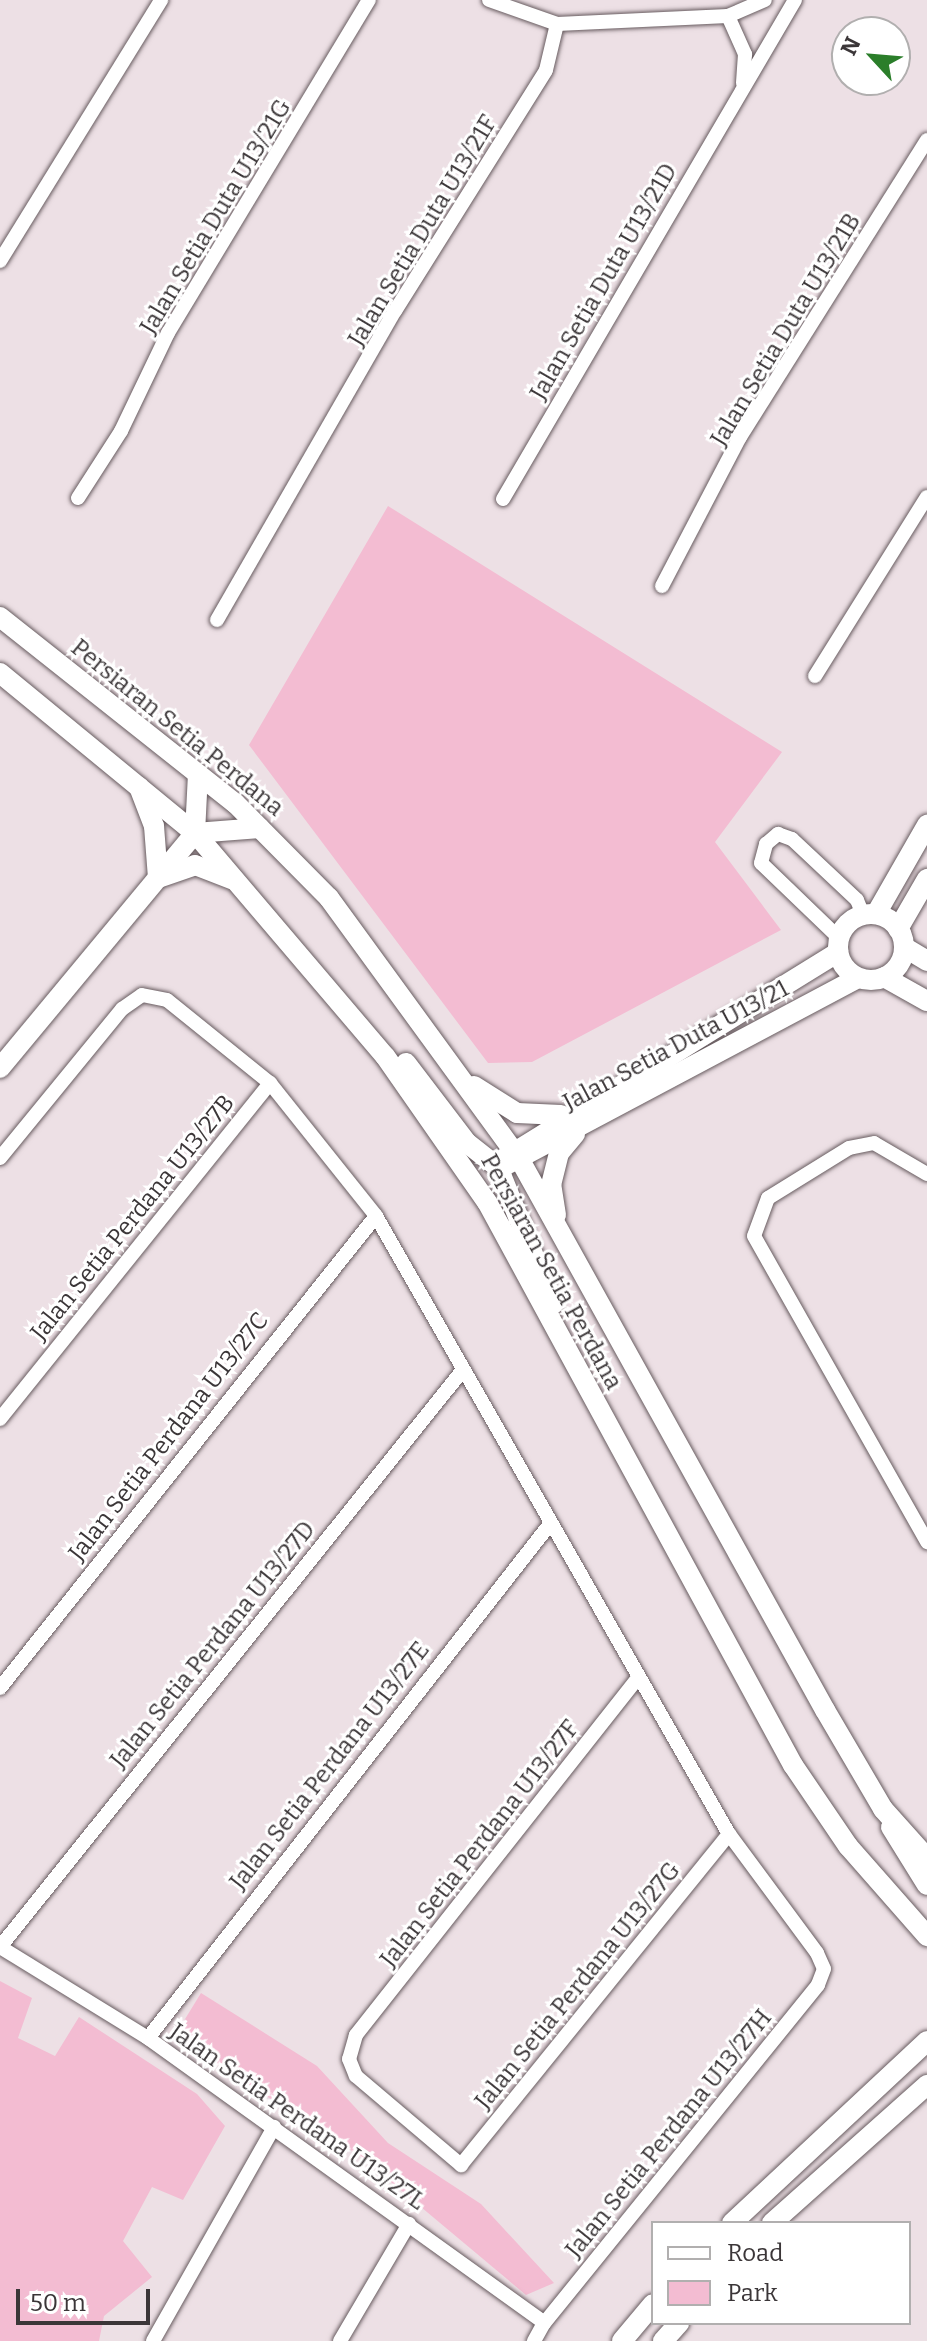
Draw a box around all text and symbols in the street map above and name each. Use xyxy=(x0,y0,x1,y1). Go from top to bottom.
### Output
north arrow xyxy=(831,16,911,96)
text: N xyxy=(835,33,867,60)
street label: Jalan Setia Duta U13/21G xyxy=(134,94,298,340)
street label: Jalan Setia Duta U13/21F xyxy=(343,110,503,352)
street label: Jalan Setia Duta U13/21D xyxy=(524,159,684,405)
street label: Jalan Setia Duta U13/21B xyxy=(705,208,867,452)
street label: Persiaran Setia Perdana xyxy=(65,633,289,823)
street label: Jalan Setia Duta U13/21 xyxy=(558,974,794,1118)
street label: Jalan Setia Perdana U13/27B xyxy=(25,1089,241,1347)
street label: Persiaran Setia Perdana xyxy=(474,1149,628,1395)
street label: Jalan Setia Perdana U13/27C xyxy=(63,1307,275,1567)
street label: Jalan Setia Perdana U13/27D xyxy=(105,1516,321,1774)
street label: Jalan Setia Perdana U13/27E xyxy=(224,1636,436,1896)
street label: Jalan Setia Perdana U13/27F xyxy=(375,1715,585,1973)
street label: Jalan Setia Perdana U13/27G xyxy=(469,1857,687,2115)
street label: Jalan Setia Perdana U13/27H xyxy=(560,2004,778,2264)
street label: Jalan Setia Perdana U13/27L xyxy=(164,2018,430,2216)
legend xyxy=(651,2221,911,2325)
text: Road xyxy=(727,2239,783,2267)
scale bar xyxy=(20,2273,154,2323)
text: Park xyxy=(727,2279,778,2307)
text: 50 m xyxy=(30,2289,86,2317)

